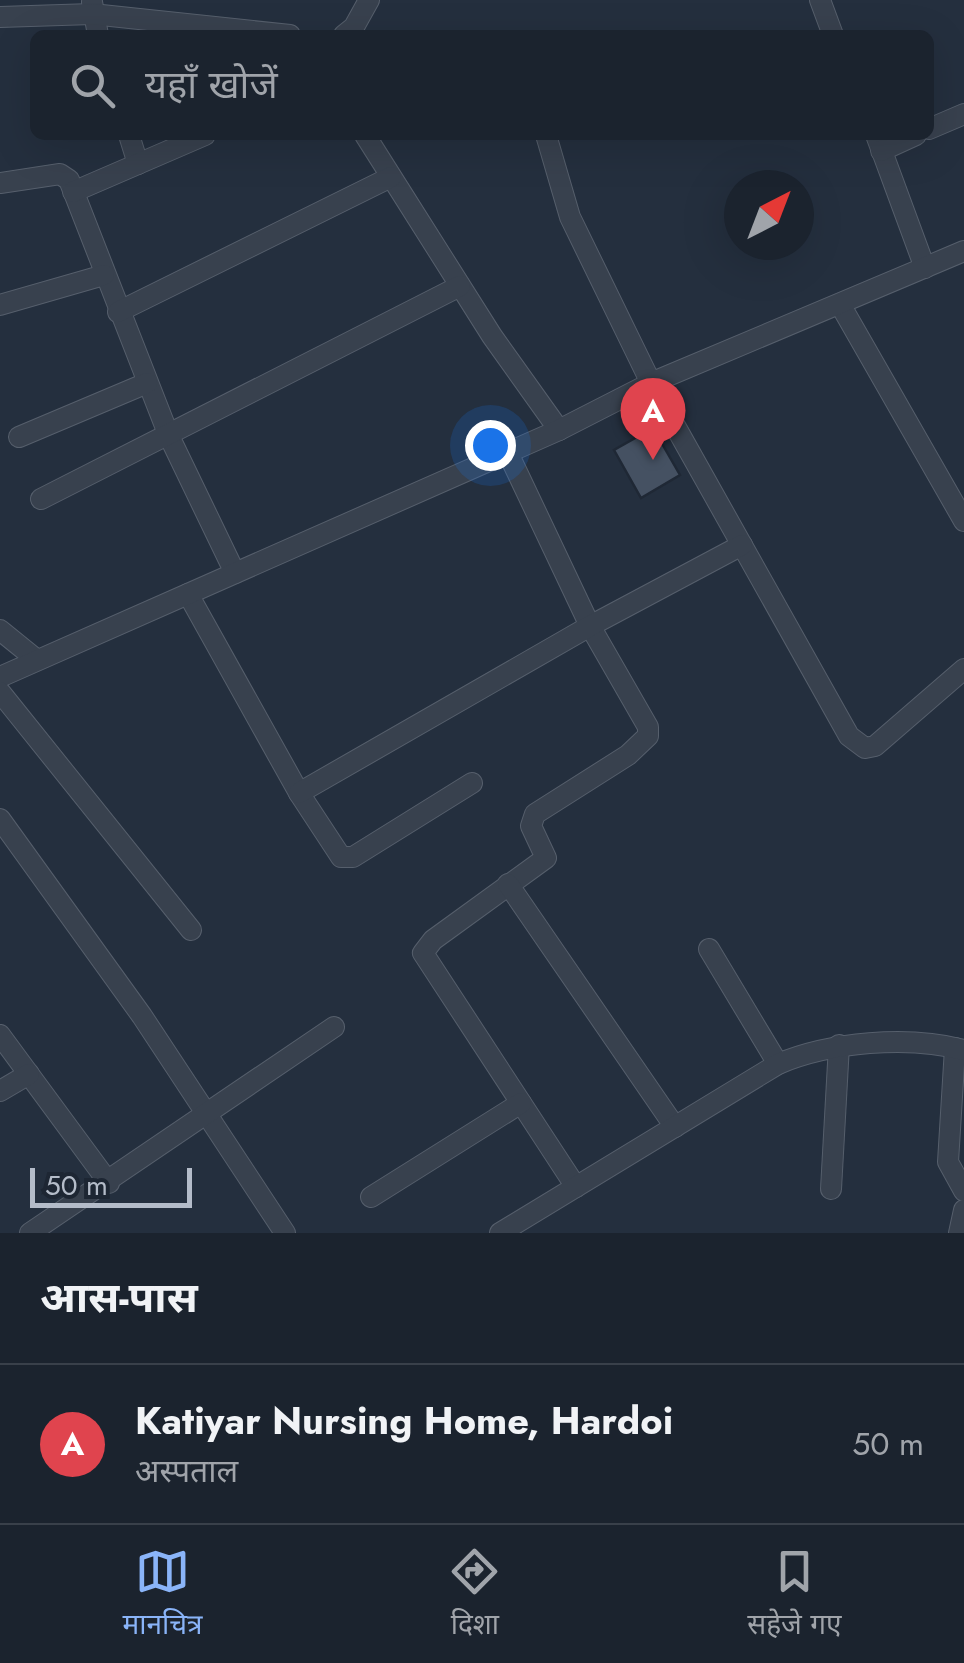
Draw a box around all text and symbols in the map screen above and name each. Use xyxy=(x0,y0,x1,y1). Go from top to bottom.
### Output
search box xyxy=(30,30,934,140)
text: यहाँ खोजें xyxy=(145,57,278,112)
icon: search xyxy=(65,58,120,113)
north arrow xyxy=(724,170,814,260)
pin: A xyxy=(620,378,686,460)
your location xyxy=(465,420,516,471)
scale bar xyxy=(30,1163,192,1208)
text: 50 m xyxy=(45,1165,108,1206)
text: आस-पास xyxy=(40,1267,198,1328)
text: Katiyar Nursing Home, Hardoi xyxy=(135,1393,673,1448)
text: A xyxy=(61,1421,84,1467)
text: 50 m xyxy=(852,1421,924,1467)
text: अस्पताल xyxy=(135,1448,238,1494)
tab: मानचित्र xyxy=(122,1544,202,1645)
tab: दिशा xyxy=(447,1544,502,1645)
tab: सहेजे गए xyxy=(747,1544,842,1645)

